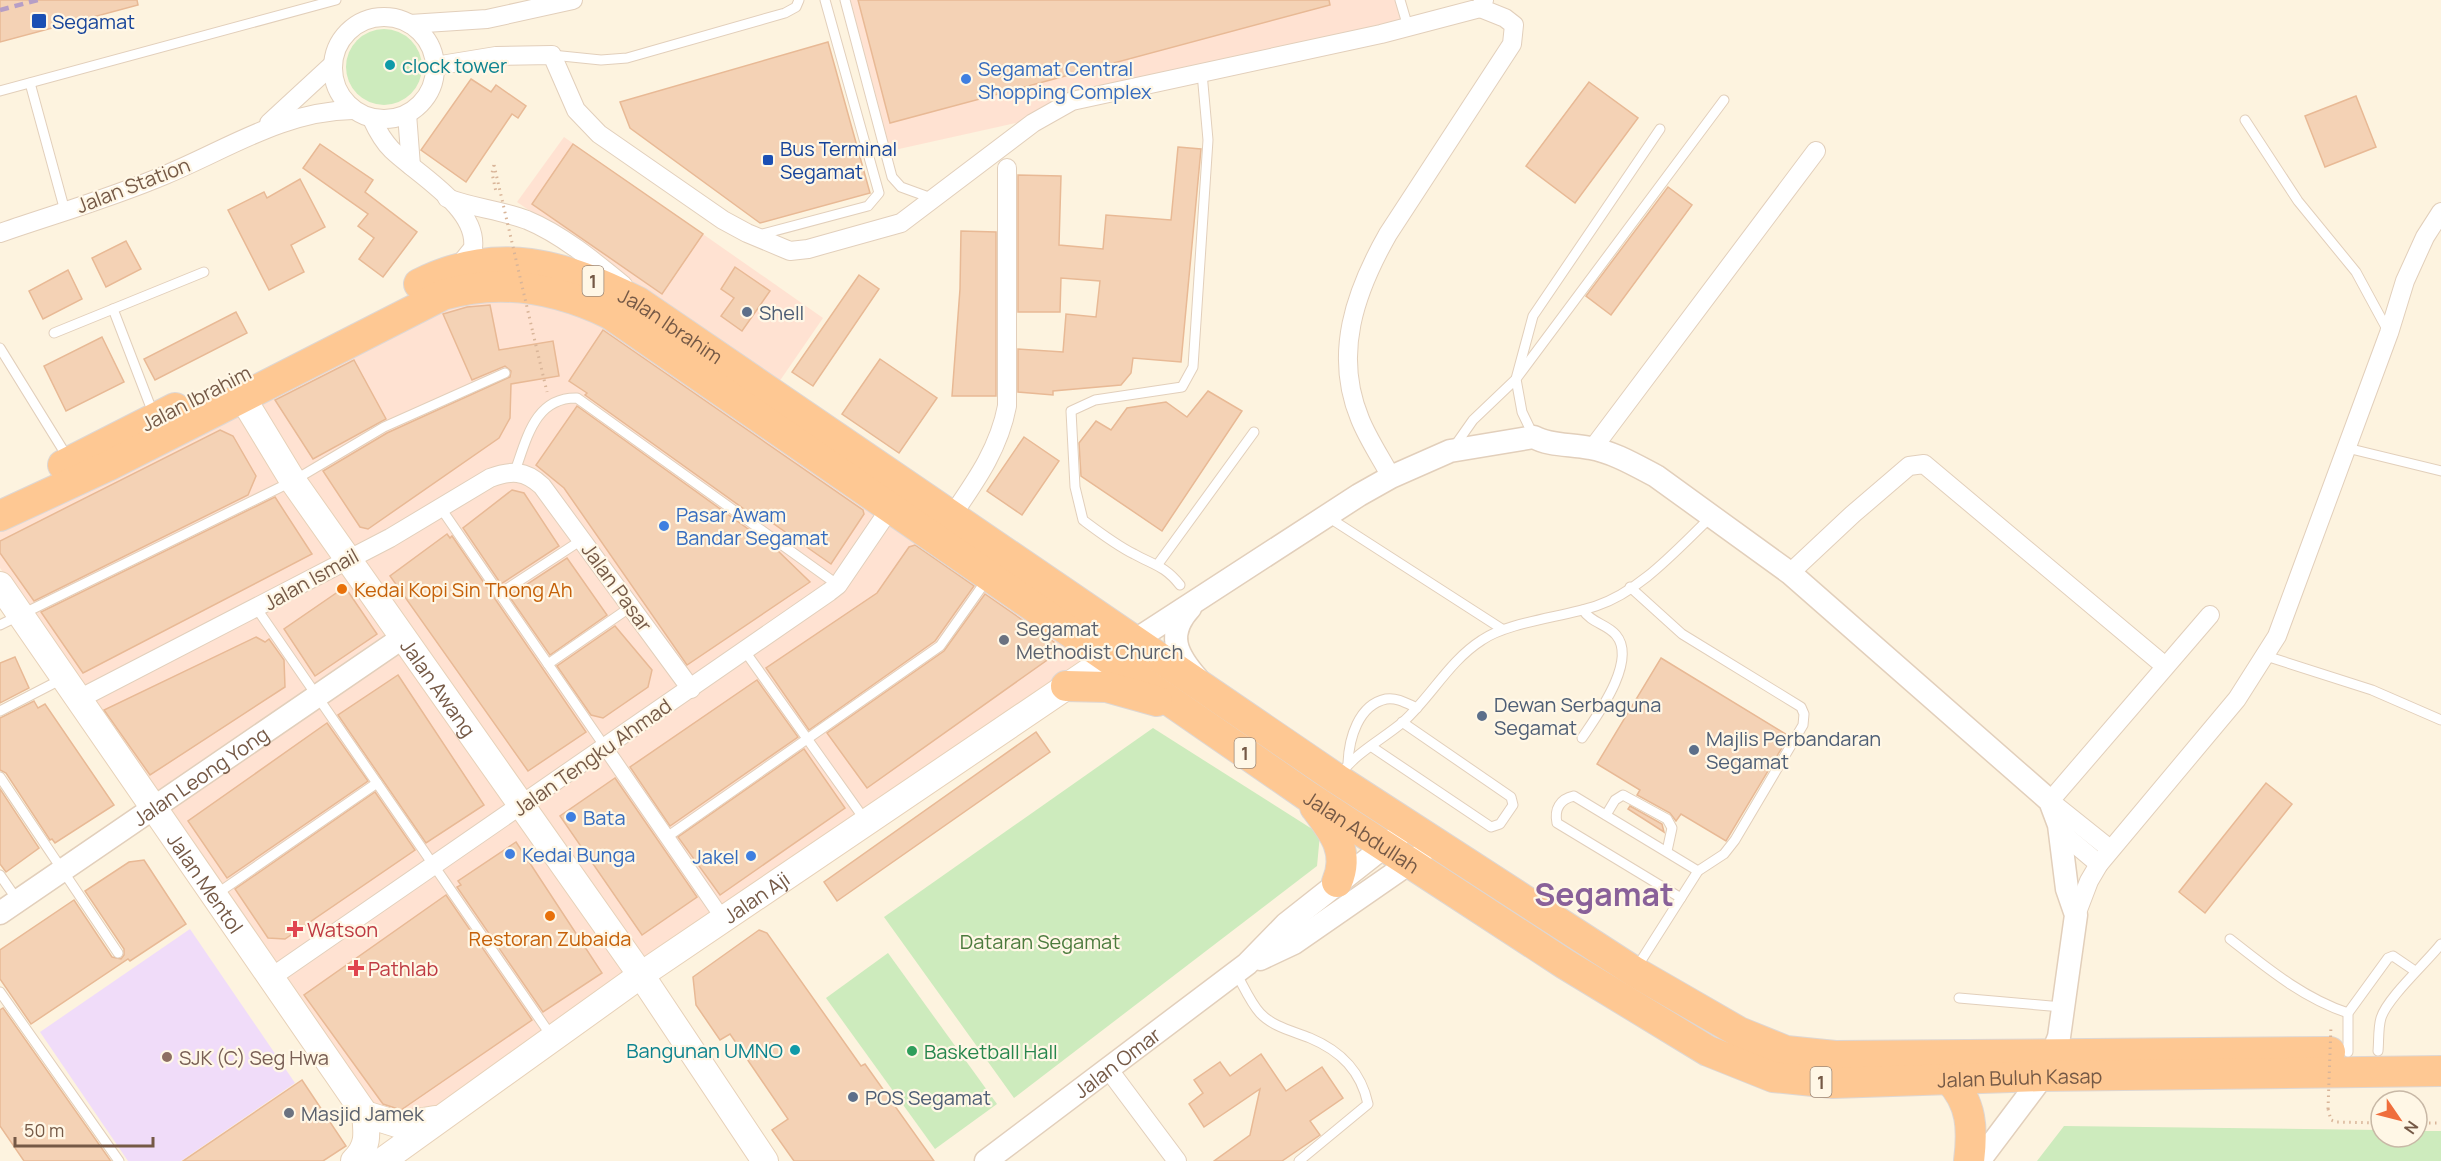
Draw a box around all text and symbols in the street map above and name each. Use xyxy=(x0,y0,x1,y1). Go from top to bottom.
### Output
place label: Segamat xyxy=(52,8,135,35)
marker: Segamat xyxy=(30,12,48,30)
place label: clock tower xyxy=(402,52,507,79)
place label: Segamat Central Shopping Complex xyxy=(978,55,1152,105)
marker: clock tower xyxy=(383,58,397,72)
marker: Segamat Central Shopping Complex xyxy=(959,72,973,86)
place label: Bus Terminal Segamat xyxy=(780,135,897,185)
street label: Jalan Station xyxy=(72,151,194,219)
marker: Bus Terminal Segamat xyxy=(761,153,775,167)
road number: 1 xyxy=(582,266,604,296)
street label: Jalan Ibrahim xyxy=(614,281,728,370)
place label: Shell xyxy=(759,299,804,326)
marker: Shell xyxy=(740,305,754,319)
street label: Jalan Ibrahim xyxy=(136,359,256,437)
place label: Pasar Awam Bandar Segamat xyxy=(676,501,828,551)
marker: Pasar Awam Bandar Segamat xyxy=(657,519,671,533)
street label: Jalan Pasar xyxy=(576,537,658,637)
street label: Jalan Ismail xyxy=(259,542,363,616)
place label: Kedai Kopi Sin Thong Ah xyxy=(354,576,573,603)
marker: Kedai Kopi Sin Thong Ah xyxy=(335,582,349,596)
place label: Segamat Methodist Church xyxy=(1016,615,1183,665)
street label: Jalan Awang xyxy=(395,633,482,742)
marker: Segamat Methodist Church xyxy=(997,633,1011,647)
place label: Dewan Serbaguna Segamat xyxy=(1494,691,1661,741)
street label: Jalan Tengku Ahmad xyxy=(507,692,677,822)
marker: Dewan Serbaguna Segamat xyxy=(1475,709,1489,723)
street label: Jalan Leong Yong xyxy=(127,720,274,832)
place label: Majlis Perbandaran Segamat xyxy=(1706,725,1881,775)
road number: 1 xyxy=(1234,738,1256,768)
marker: Majlis Perbandaran Segamat xyxy=(1687,743,1701,757)
street label: Jalan Abdullah xyxy=(1299,784,1425,879)
place label: Bata xyxy=(583,804,626,831)
marker: Bata xyxy=(564,810,578,824)
street label: Jalan Mentol xyxy=(161,827,250,938)
place label: Kedai Bunga xyxy=(522,841,635,868)
place label: Jakel xyxy=(693,843,739,870)
marker: Kedai Bunga xyxy=(503,847,517,861)
marker: Jakel xyxy=(744,849,758,863)
street label: Jalan Aji xyxy=(718,865,795,929)
district label: Segamat xyxy=(1534,872,1674,916)
marker: Restoran Zubaida xyxy=(543,909,557,923)
place label: Watson xyxy=(307,916,378,943)
marker: Watson xyxy=(288,922,302,936)
place label: Restoran Zubaida xyxy=(469,925,631,952)
park label: Dataran Segamat xyxy=(960,928,1120,955)
place label: Pathlab xyxy=(368,955,438,982)
marker: Pathlab xyxy=(349,961,363,975)
street label: Jalan Omar xyxy=(1068,1021,1166,1104)
place label: Bangunan UMNO xyxy=(626,1037,783,1064)
place label: Basketball Hall xyxy=(924,1038,1058,1065)
marker: Bangunan UMNO xyxy=(788,1043,802,1057)
place label: SJK (C) Seg Hwa xyxy=(179,1044,329,1071)
marker: Basketball Hall xyxy=(905,1044,919,1058)
marker: SJK (C) Seg Hwa xyxy=(160,1050,174,1064)
street label: Jalan Buluh Kasap xyxy=(1937,1062,2103,1093)
road number: 1 xyxy=(1810,1067,1832,1097)
place label: POS Segamat xyxy=(865,1084,991,1111)
north arrow xyxy=(2369,1089,2429,1149)
marker: POS Segamat xyxy=(846,1090,860,1104)
place label: Masjid Jamek xyxy=(301,1100,425,1127)
marker: Masjid Jamek xyxy=(282,1106,296,1120)
scale bar xyxy=(15,1110,153,1148)
text: N xyxy=(2399,1117,2424,1139)
text: 50 m xyxy=(24,1118,64,1142)

